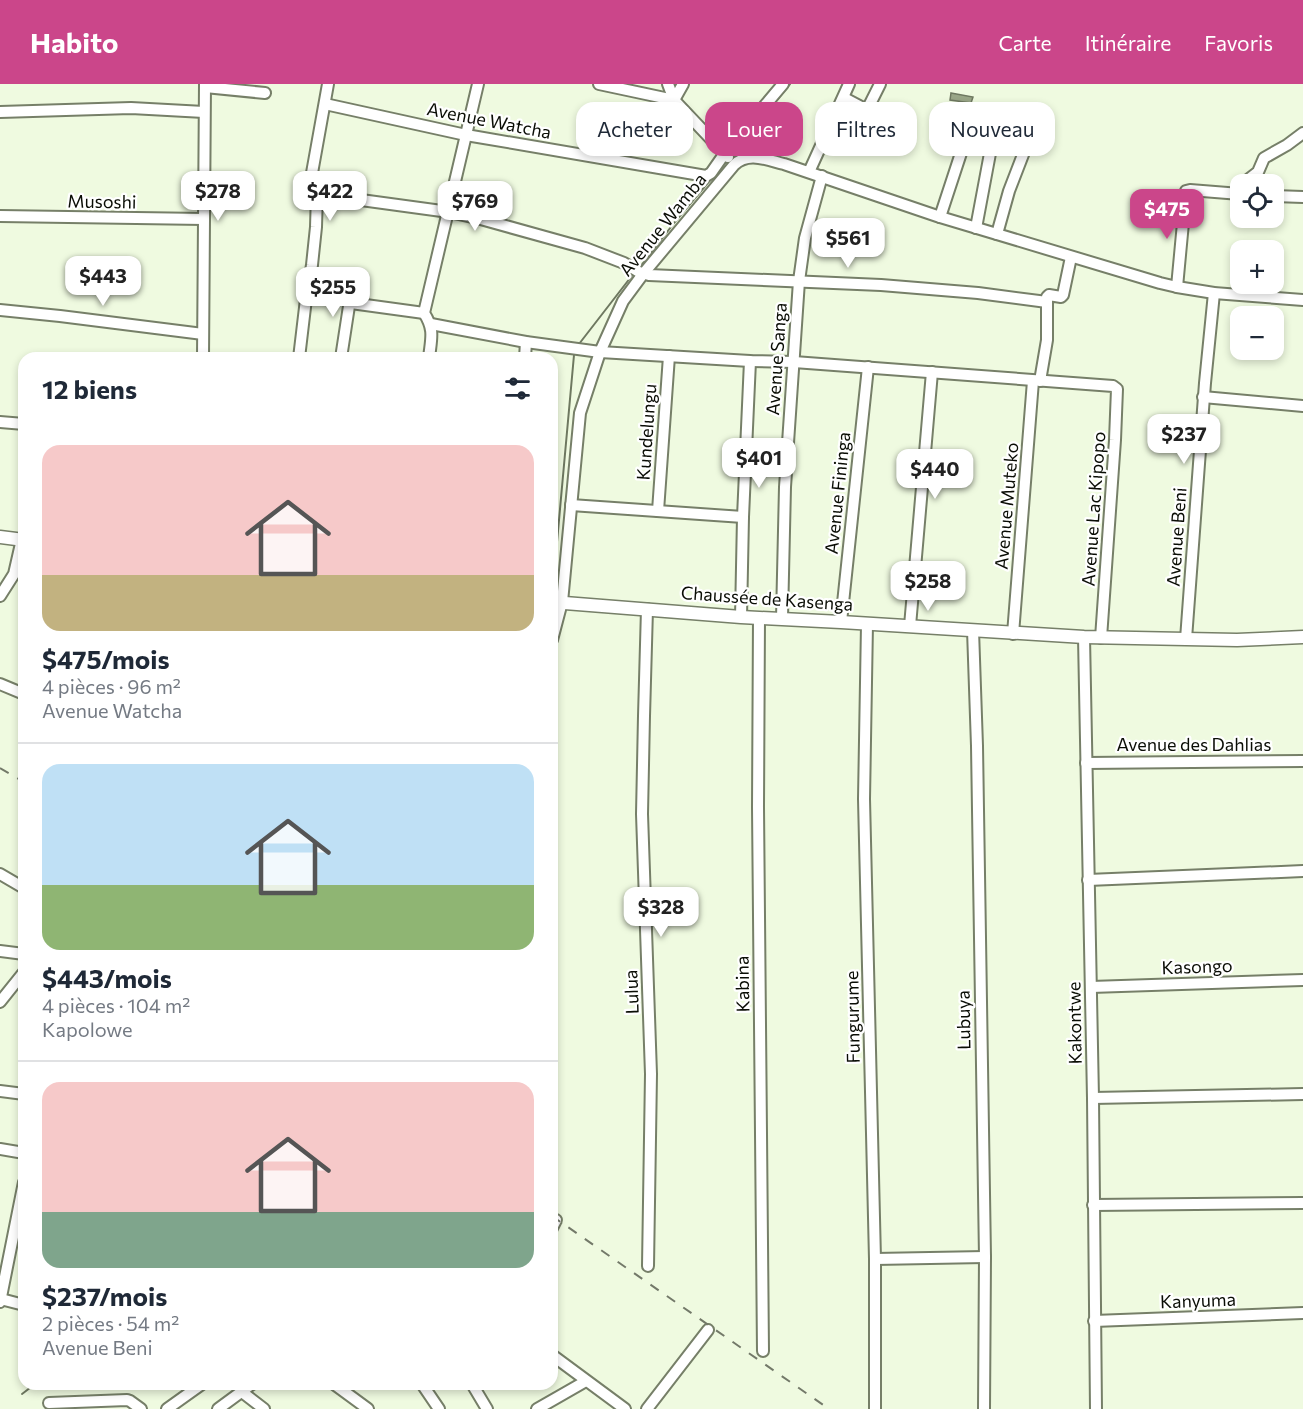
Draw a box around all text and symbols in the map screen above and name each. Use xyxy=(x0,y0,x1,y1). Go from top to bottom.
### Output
text: Habito xyxy=(30,25,119,59)
text: Carte xyxy=(998,30,1052,55)
text: Itinéraire xyxy=(1085,30,1171,55)
text: Favoris xyxy=(1204,30,1273,55)
street label: Avenue Watcha xyxy=(425,97,553,143)
chip: Acheter xyxy=(576,102,693,156)
chip: Louer xyxy=(705,102,803,156)
chip: Filtres xyxy=(815,102,917,156)
chip: Nouveau xyxy=(929,102,1055,156)
street label: Avenue Wamba xyxy=(614,168,710,280)
pin: $278 xyxy=(182,171,254,222)
pin: $422 xyxy=(294,171,366,222)
map controls xyxy=(1230,174,1284,360)
button: locate xyxy=(1230,174,1284,228)
text: $278 xyxy=(195,178,241,202)
text: $422 xyxy=(307,178,353,202)
pin: $769 xyxy=(439,181,511,232)
text: $769 xyxy=(452,188,498,212)
street label: Musoshi xyxy=(67,189,137,213)
pin: $475 xyxy=(1131,189,1203,240)
text: $475 xyxy=(1144,196,1190,220)
pin: $561 xyxy=(812,218,884,269)
text: $561 xyxy=(826,225,870,249)
button: + xyxy=(1230,240,1284,294)
pin: $443 xyxy=(67,256,139,307)
text: $443 xyxy=(79,263,127,287)
pin: $255 xyxy=(297,267,369,318)
text: $255 xyxy=(310,274,356,298)
street label: Avenue Sanga xyxy=(761,302,791,416)
button: − xyxy=(1230,306,1284,360)
icon: filters xyxy=(501,372,534,405)
text: 12 biens xyxy=(42,373,137,404)
street label: Kundelungu xyxy=(632,383,660,481)
pin: $237 xyxy=(1148,414,1220,465)
text: $237 xyxy=(1161,421,1207,445)
street label: Avenue Fininga xyxy=(820,431,854,555)
street label: Avenue Lac Kipopo xyxy=(1077,431,1109,587)
pin: $401 xyxy=(723,438,795,489)
street label: Avenue Muteko xyxy=(989,441,1023,570)
text: $401 xyxy=(736,445,782,469)
pin: $440 xyxy=(899,449,971,500)
text: $440 xyxy=(910,456,960,480)
icon: home xyxy=(234,484,342,592)
street label: Avenue Beni xyxy=(1162,487,1190,587)
pin: $258 xyxy=(892,561,964,612)
text: $258 xyxy=(905,568,951,592)
street label: Chaussée de Kasenga xyxy=(680,581,854,615)
text: $475/mois xyxy=(42,643,170,674)
text: 4 pièces · 96 m² xyxy=(42,674,181,698)
text: Avenue Watcha xyxy=(42,698,182,722)
street label: Avenue des Dahlias xyxy=(1117,733,1271,755)
icon: home xyxy=(234,803,342,911)
pin: $328 xyxy=(625,887,697,938)
text: $328 xyxy=(638,894,684,918)
street label: Kasongo xyxy=(1161,954,1233,978)
street label: Kabina xyxy=(731,956,753,1012)
text: $443/mois xyxy=(42,962,172,993)
street label: Lulua xyxy=(619,969,643,1015)
street label: Fungurume xyxy=(840,970,864,1064)
street label: Kakontwe xyxy=(1062,981,1086,1065)
street label: Lubuya xyxy=(951,990,975,1050)
text: 4 pièces · 104 m² xyxy=(42,993,190,1017)
text: Kapolowe xyxy=(42,1017,133,1041)
icon: home xyxy=(234,1121,342,1229)
text: $237/mois xyxy=(42,1280,167,1311)
street label: Kanyuma xyxy=(1160,1288,1236,1312)
text: 2 pièces · 54 m² xyxy=(42,1311,179,1335)
text: Avenue Beni xyxy=(42,1335,153,1359)

